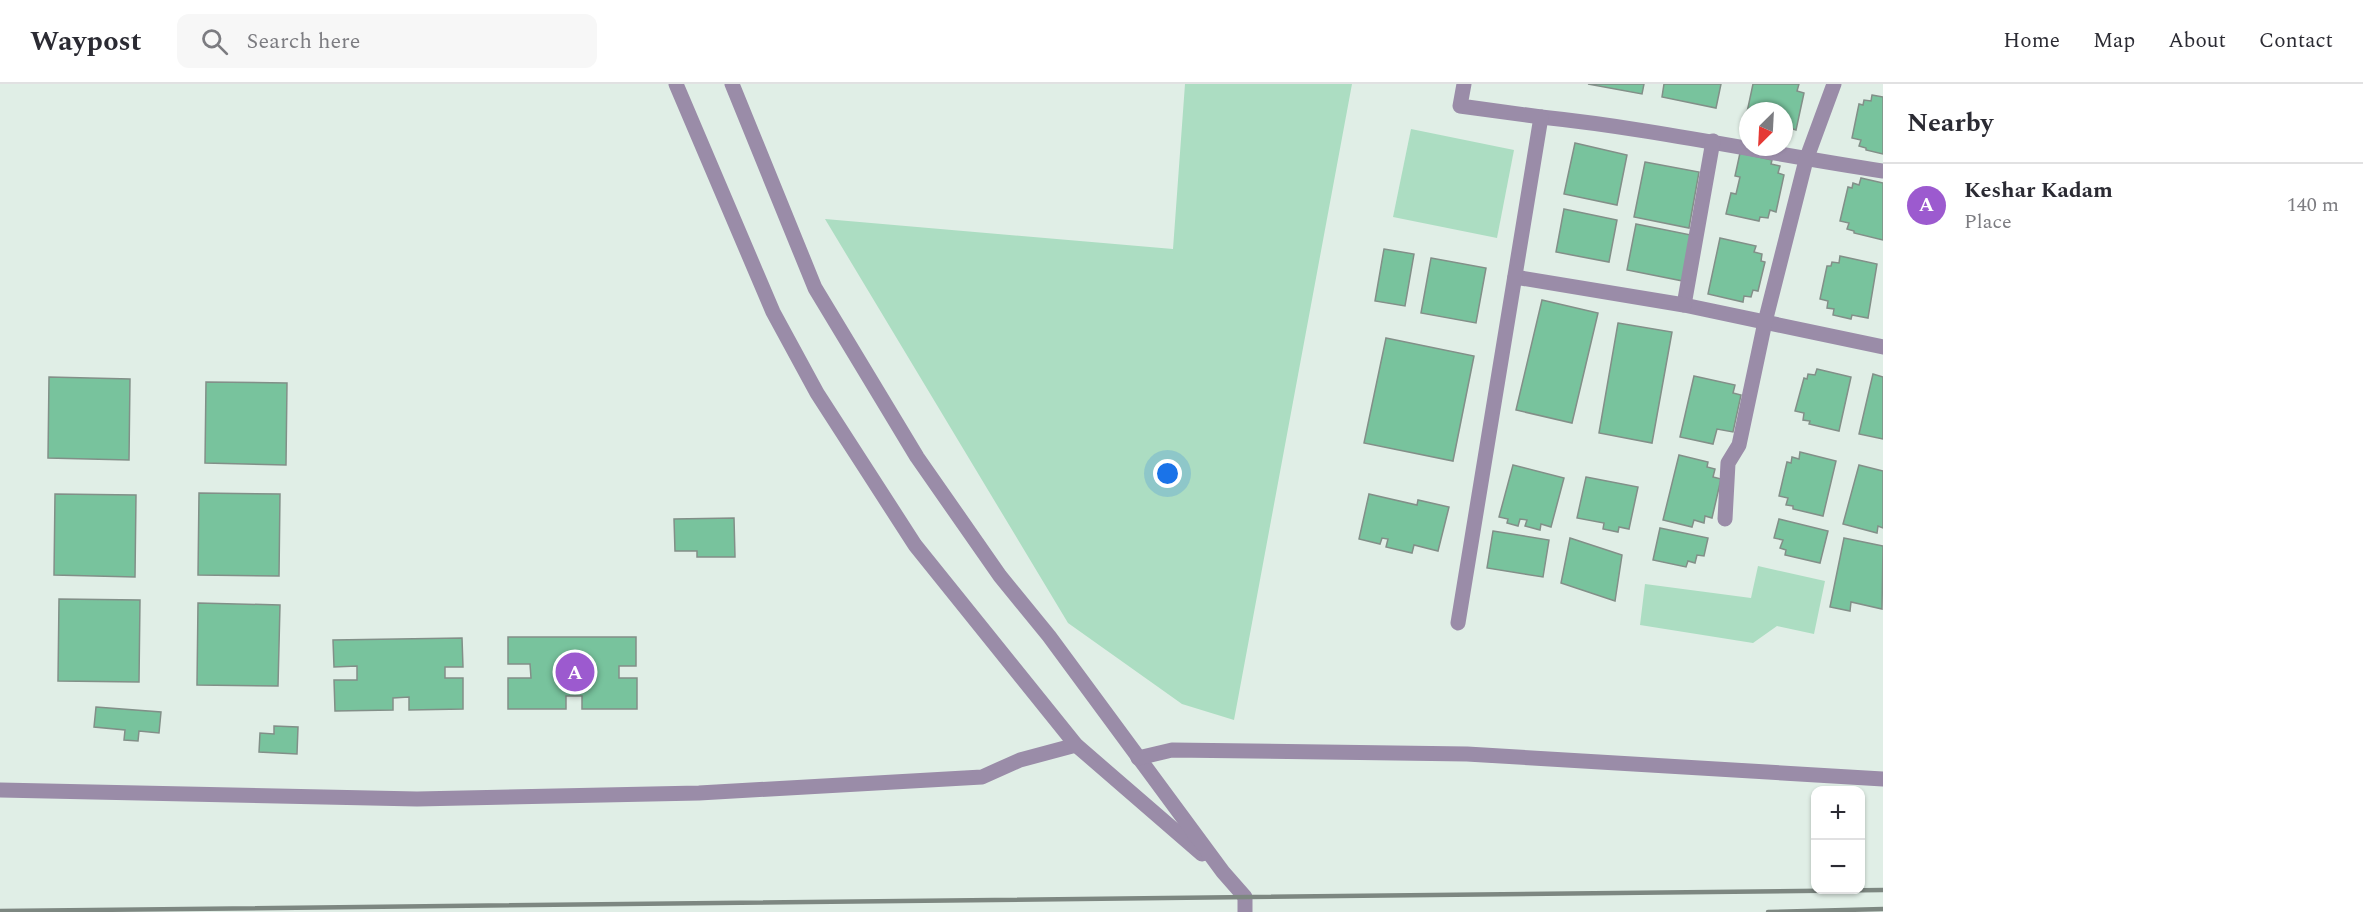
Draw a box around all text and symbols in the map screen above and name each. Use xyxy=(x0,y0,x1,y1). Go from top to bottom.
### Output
search box xyxy=(177,14,597,68)
text: Waypost xyxy=(30,20,141,63)
icon: search xyxy=(198,25,231,58)
text: Search here xyxy=(246,25,361,58)
text: Home xyxy=(2003,25,2060,57)
text: Map xyxy=(2093,25,2135,57)
text: About xyxy=(2168,25,2226,57)
text: Contact xyxy=(2259,25,2333,57)
north arrow xyxy=(1739,102,1793,156)
text: Nearby xyxy=(1907,103,1993,143)
text: Keshar Kadam xyxy=(1964,174,2113,207)
text: A xyxy=(1919,190,1934,220)
text: 140 m xyxy=(2287,190,2339,220)
text: Place xyxy=(1964,207,2012,237)
your location xyxy=(1153,459,1182,488)
pin: A xyxy=(556,650,594,694)
map controls xyxy=(1811,786,1865,894)
button: + xyxy=(1811,786,1865,840)
button: − xyxy=(1811,840,1865,894)

